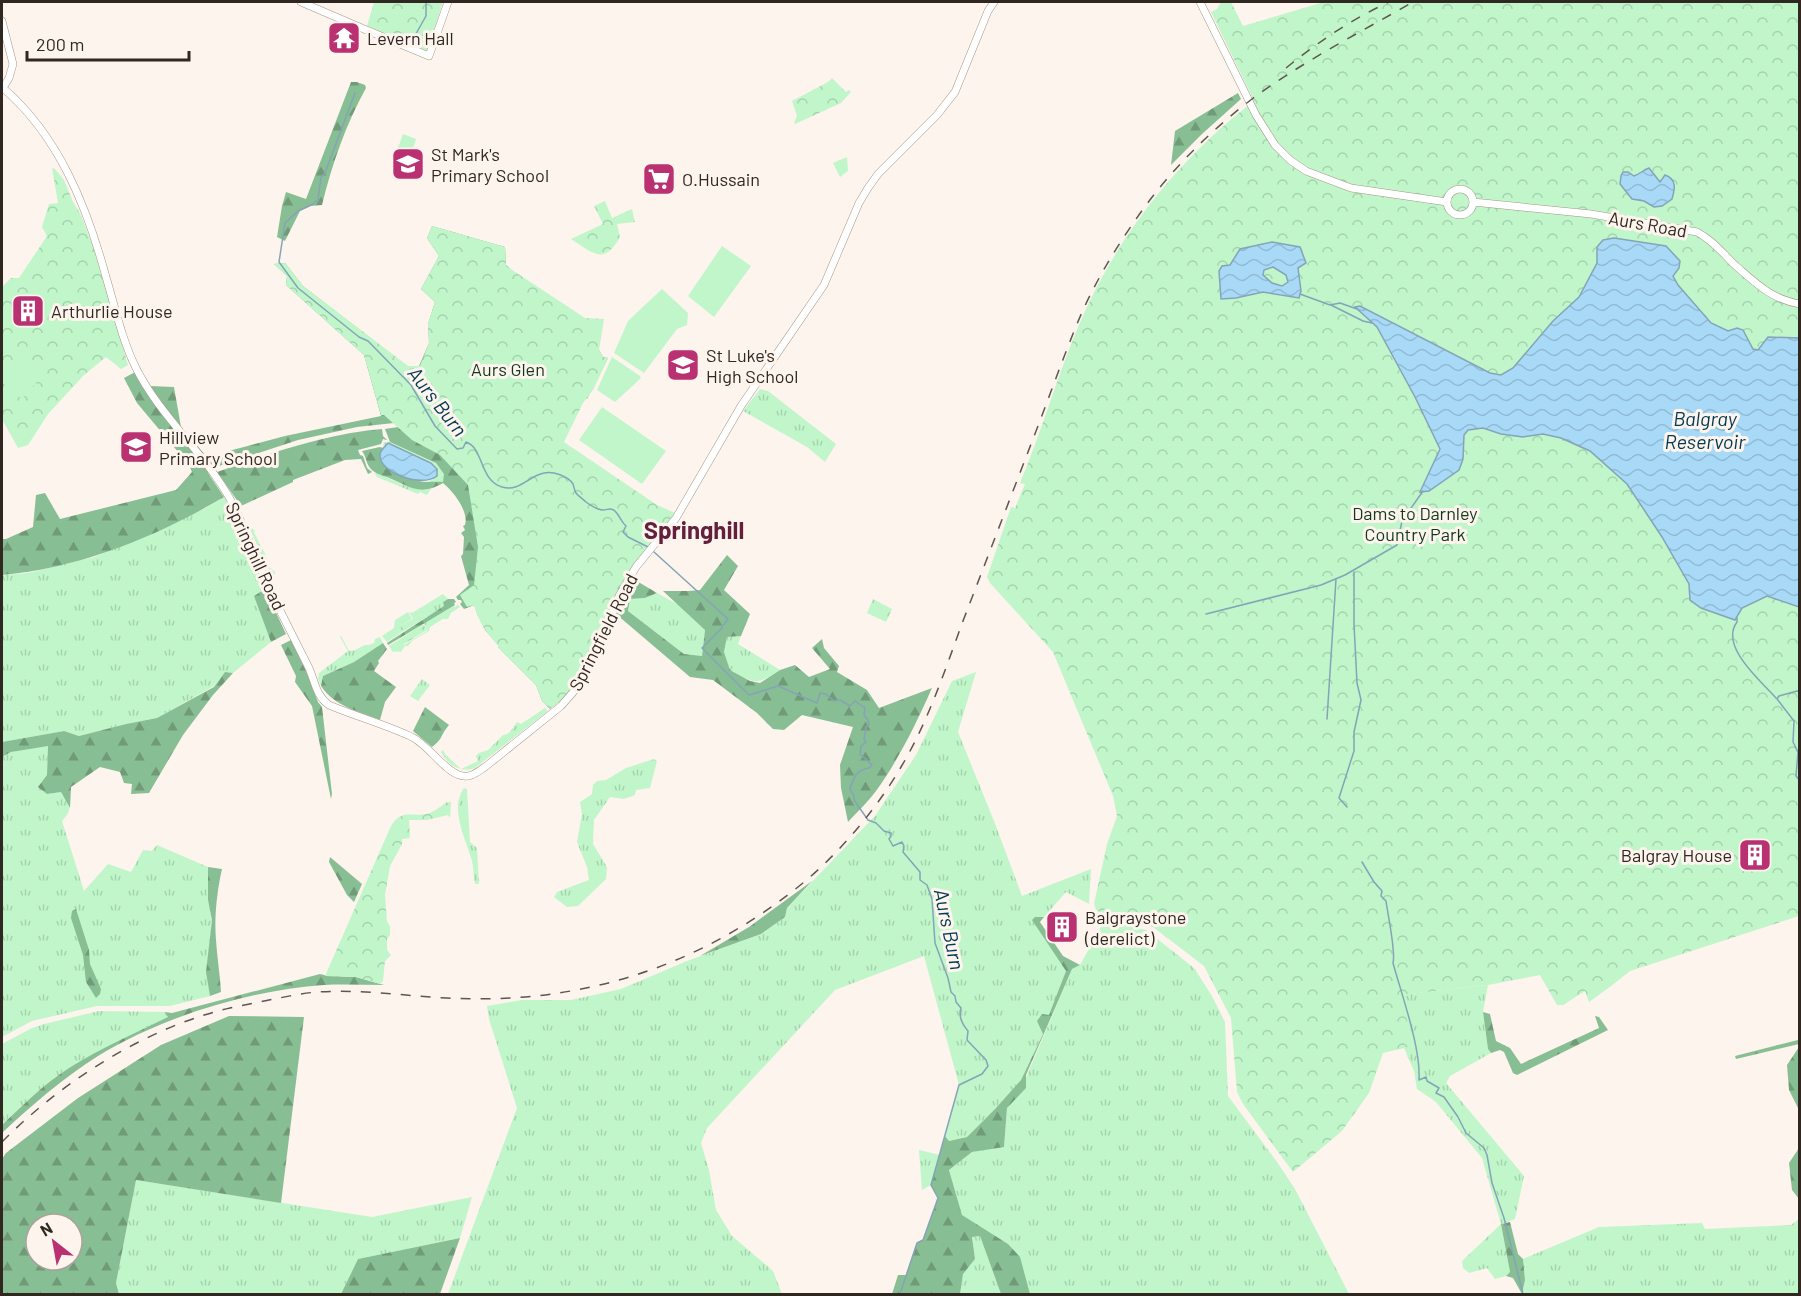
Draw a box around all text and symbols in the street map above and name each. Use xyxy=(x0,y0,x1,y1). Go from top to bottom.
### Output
temple icon: Levern Hall xyxy=(326,20,362,56)
scale bar xyxy=(27,24,189,62)
place label: Levern Hall xyxy=(367,27,454,49)
text: 200 m xyxy=(36,33,84,55)
place label: St Mark's Primary School xyxy=(431,143,549,186)
school or university icon: St Mark's Primary School xyxy=(390,146,426,182)
supermarket icon: O.Hussain xyxy=(641,161,677,197)
place label: O.Hussain xyxy=(682,168,760,190)
street label: Aurs Road xyxy=(1607,206,1689,242)
building icon: Arthurlie House xyxy=(10,293,46,329)
place label: Arthurlie House xyxy=(51,300,173,322)
place label: St Luke's High School xyxy=(706,344,799,387)
school or university icon: St Luke's High School xyxy=(665,347,701,383)
park label: Aurs Glen xyxy=(471,358,545,380)
water label: Aurs Burn xyxy=(403,361,473,441)
water label: Balgray Reservoir xyxy=(1665,406,1746,453)
place label: Hillview Primary School xyxy=(159,426,277,469)
school or university icon: Hillview Primary School xyxy=(118,429,154,465)
street label: Springhill Road xyxy=(221,498,291,614)
park label: Dams to Darnley Country Park xyxy=(1352,502,1478,545)
district label: Springhill xyxy=(644,515,744,544)
street label: Springfield Road xyxy=(564,570,642,694)
building icon: Balgray House xyxy=(1737,837,1773,873)
place label: Balgray House xyxy=(1621,844,1732,866)
water label: Aurs Burn xyxy=(930,886,970,972)
place label: Balgraystone (derelict) xyxy=(1084,906,1186,949)
building icon: Balgraystone (derelict) xyxy=(1044,909,1080,945)
north arrow xyxy=(24,1212,84,1272)
text: N xyxy=(37,1218,55,1240)

